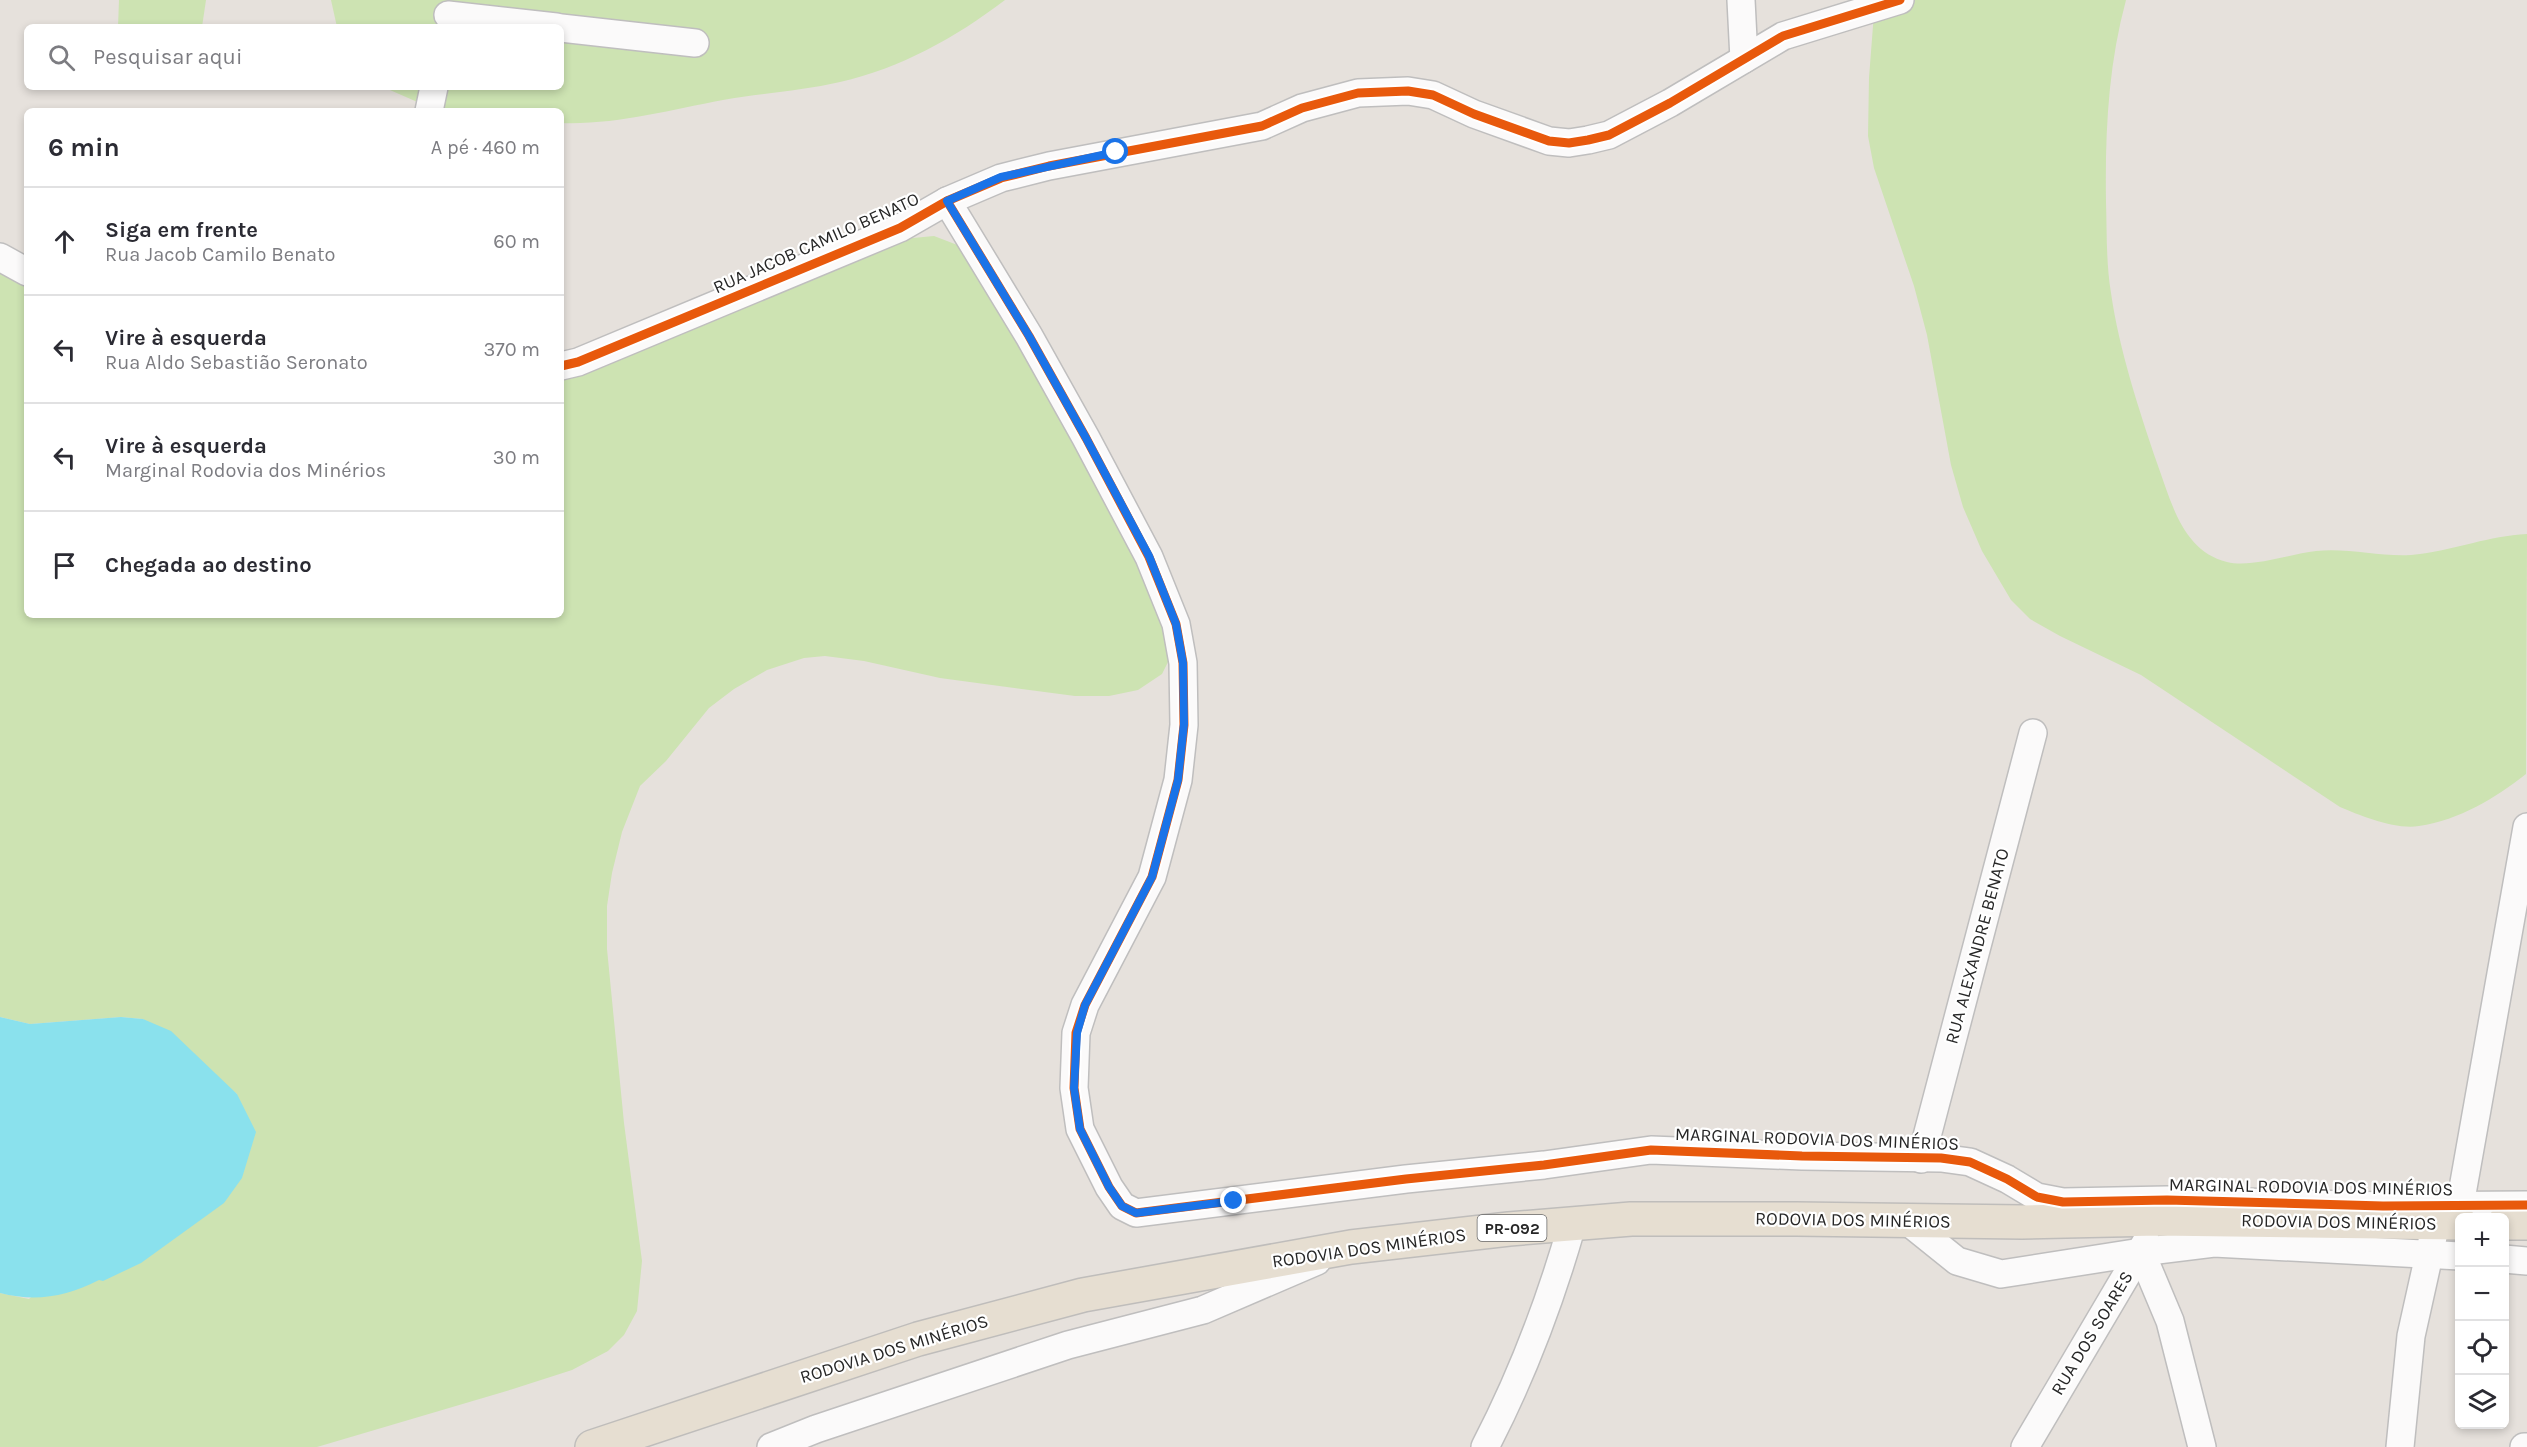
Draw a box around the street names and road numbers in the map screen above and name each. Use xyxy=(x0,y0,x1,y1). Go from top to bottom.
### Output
street label: RUA JACOB CAMILO BENATO xyxy=(710,188,922,298)
street label: RUA ALEXANDRE BENATO xyxy=(1940,846,2014,1046)
street label: MARGINAL RODOVIA DOS MINÉRIOS xyxy=(1675,1122,1959,1155)
street label: MARGINAL RODOVIA DOS MINÉRIOS xyxy=(2169,1173,2453,1200)
street label: RODOVIA DOS MINÉRIOS xyxy=(1755,1206,1951,1233)
street label: RODOVIA DOS MINÉRIOS xyxy=(2241,1208,2437,1235)
road number: PR-092 xyxy=(1478,1215,1546,1241)
street label: RODOVIA DOS MINÉRIOS xyxy=(1270,1222,1467,1273)
street label: RUA DOS SOARES xyxy=(2046,1267,2138,1399)
street label: RODOVIA DOS MINÉRIOS xyxy=(797,1309,991,1388)

